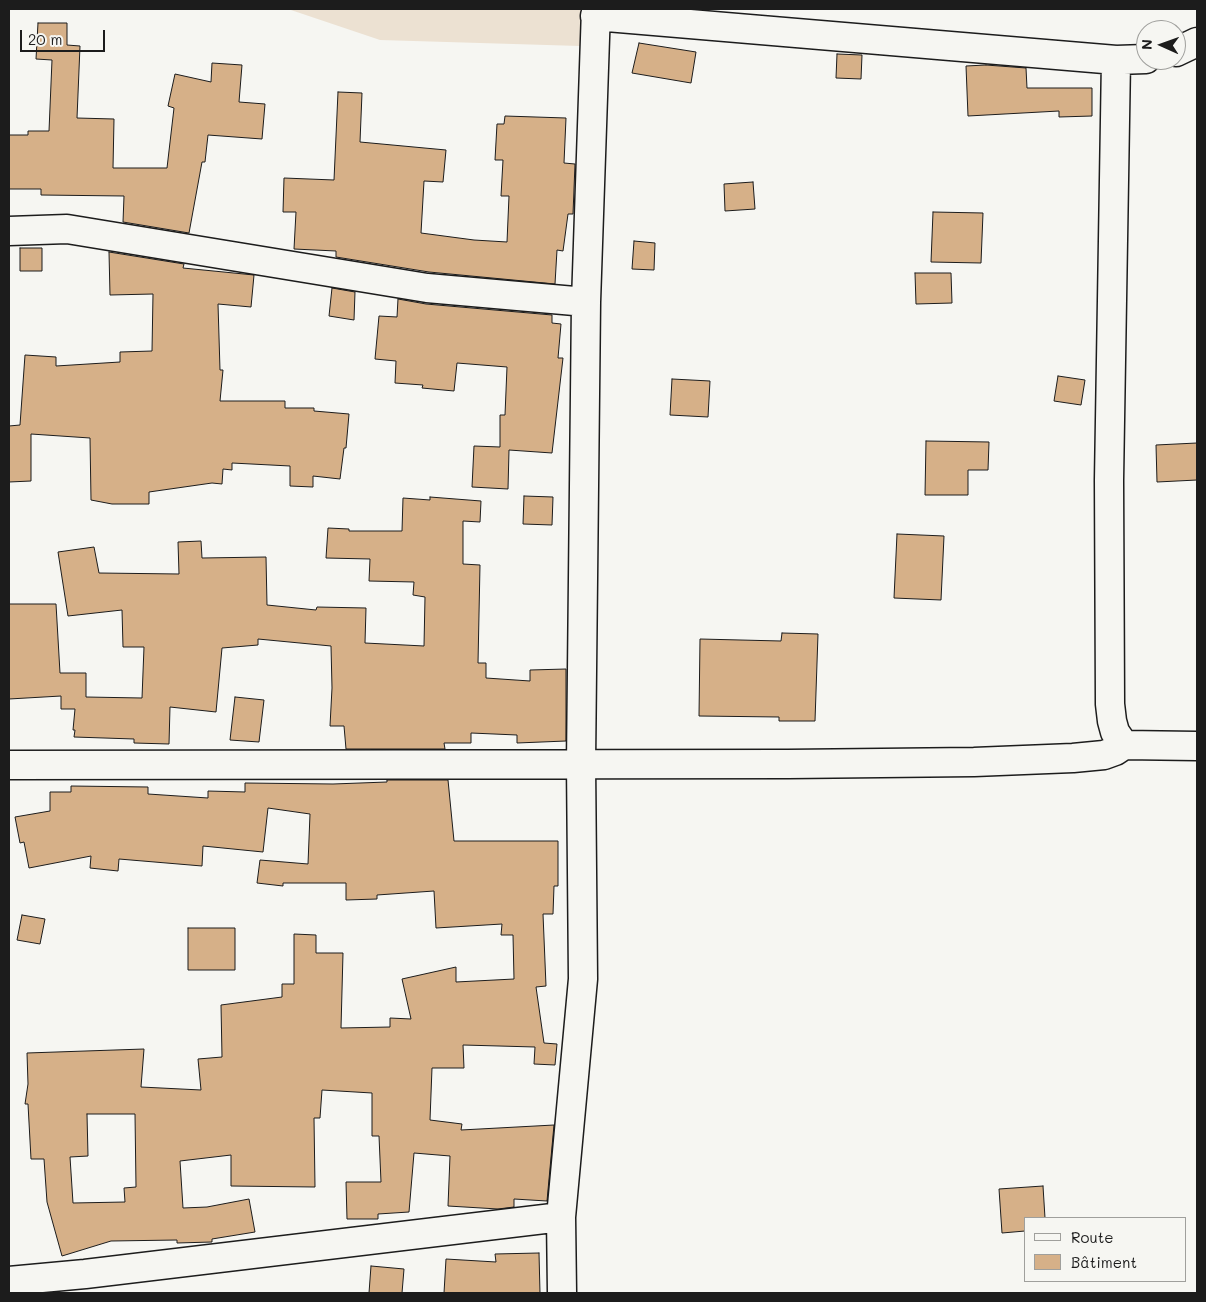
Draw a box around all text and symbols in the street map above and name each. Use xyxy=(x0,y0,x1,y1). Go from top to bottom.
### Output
scale bar xyxy=(22,20,108,52)
north arrow xyxy=(1136,20,1186,70)
text: 20 m xyxy=(28,29,62,49)
text: N xyxy=(1137,39,1156,50)
legend xyxy=(1024,1217,1186,1282)
text: Route xyxy=(1071,1227,1114,1247)
text: Bâtiment xyxy=(1071,1252,1137,1272)

